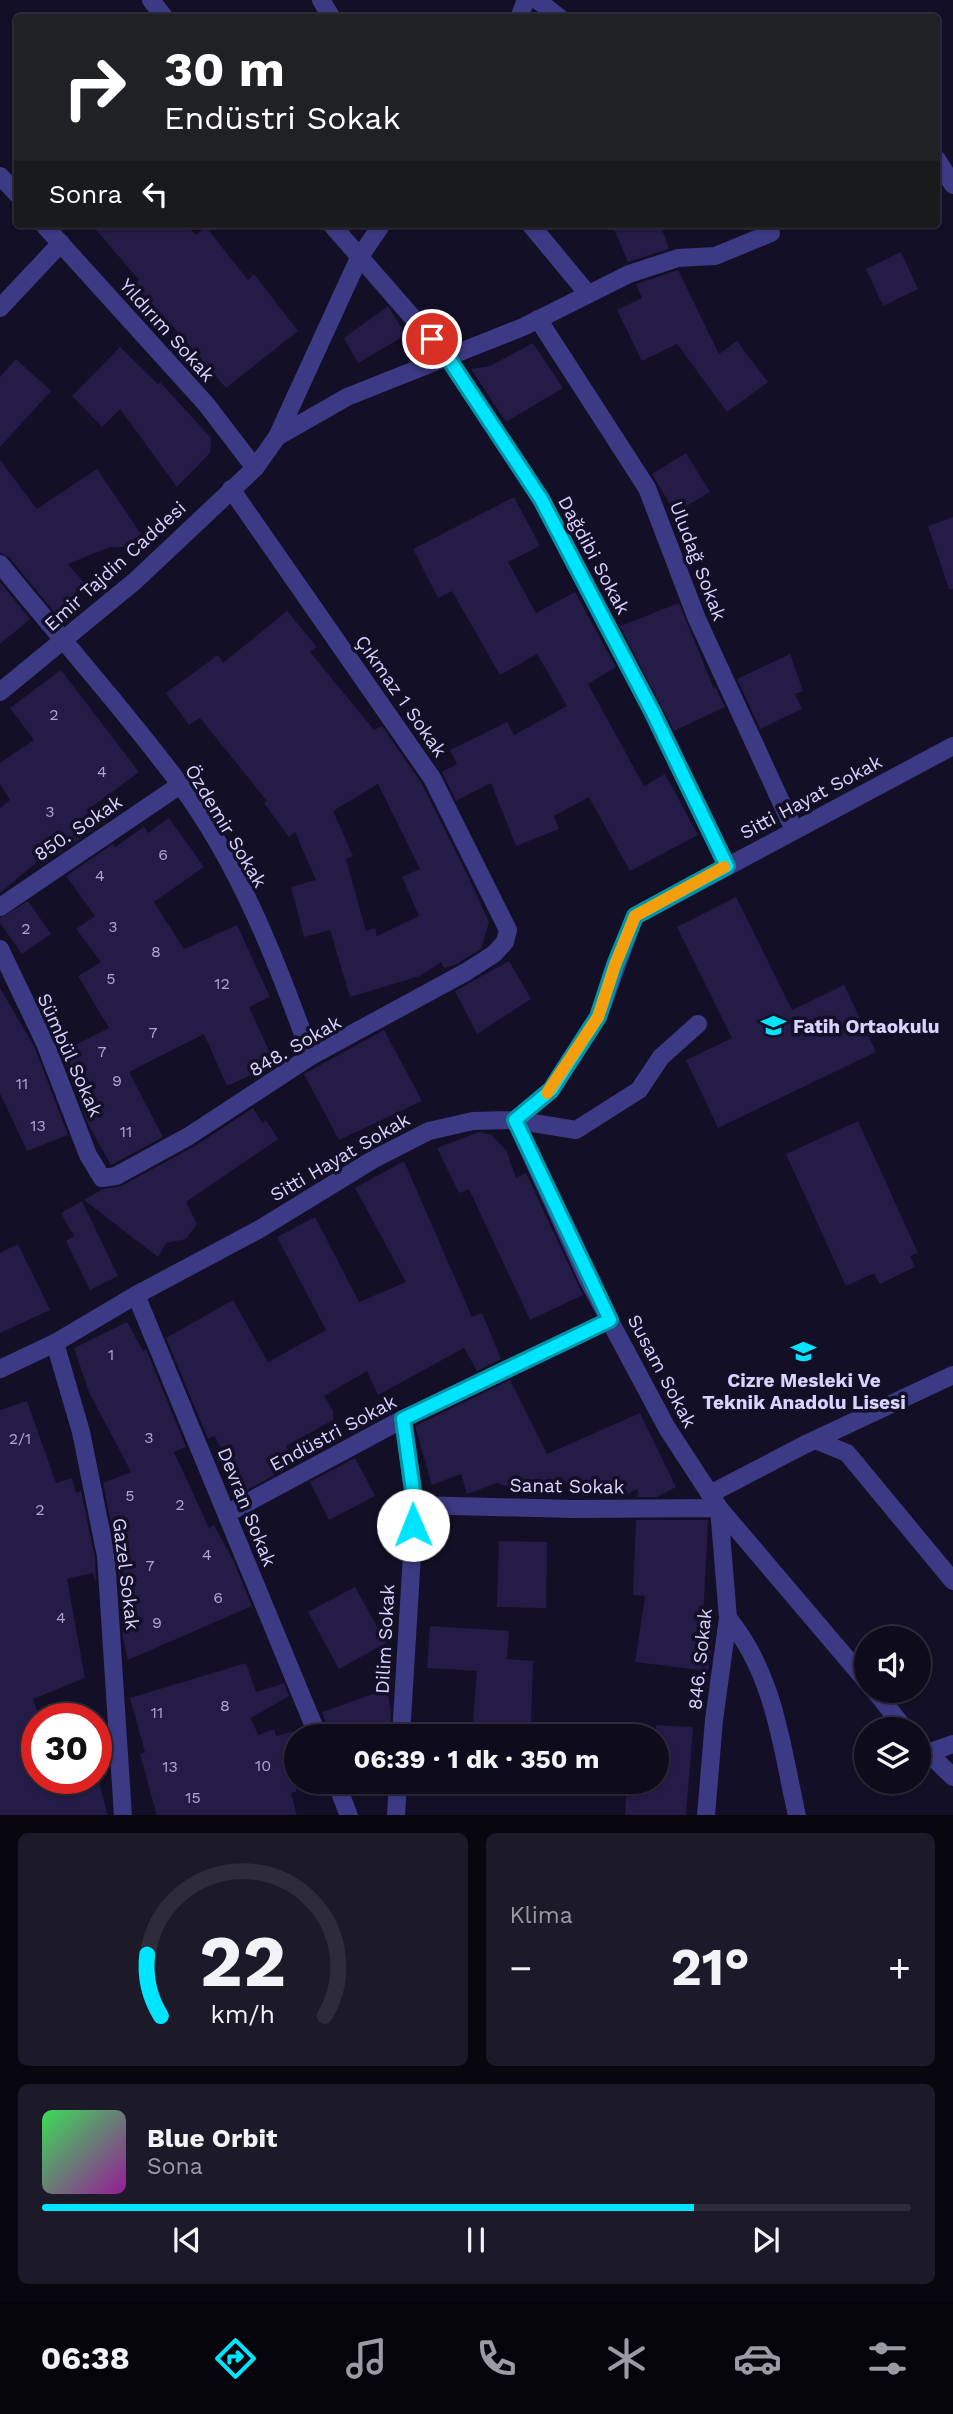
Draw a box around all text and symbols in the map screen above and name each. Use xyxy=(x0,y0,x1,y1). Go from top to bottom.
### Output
text: 30 m xyxy=(164,40,285,98)
icon: right xyxy=(49,42,140,133)
text: Endüstri Sokak xyxy=(164,99,401,137)
icon: left xyxy=(136,175,174,213)
text: Sonra xyxy=(49,179,122,209)
street label: Yıldırım Sokak xyxy=(115,274,219,386)
pin xyxy=(402,309,462,369)
icon: arrive xyxy=(413,320,451,358)
street label: Dağdibi Sokak xyxy=(553,492,635,618)
street label: Emir Tajdin Caddesi xyxy=(39,496,191,636)
street label: Uludağ Sokak xyxy=(665,498,731,624)
street label: Çıkmaz 1 Sokak xyxy=(350,631,452,762)
house number: 2 xyxy=(49,705,59,724)
street label: Sitti Hayat Sokak xyxy=(736,750,886,844)
street label: Özdemir Sokak xyxy=(180,760,272,892)
house number: 4 xyxy=(97,762,107,781)
street label: 850. Sokak xyxy=(30,790,127,866)
house number: 3 xyxy=(45,802,55,821)
house number: 6 xyxy=(158,845,168,864)
house number: 4 xyxy=(95,866,105,885)
house number: 3 xyxy=(108,917,118,936)
house number: 2 xyxy=(21,919,31,938)
house number: 8 xyxy=(151,942,161,961)
house number: 5 xyxy=(106,969,116,988)
house number: 12 xyxy=(214,974,230,993)
street label: Sümbül Sokak xyxy=(32,990,108,1121)
street label: 848. Sokak xyxy=(245,1010,345,1082)
school or university icon: Fatih Ortaokulu xyxy=(759,1012,787,1040)
place label: Fatih Ortaokulu xyxy=(793,1015,940,1038)
house number: 7 xyxy=(149,1023,158,1042)
house number: 7 xyxy=(98,1042,107,1061)
house number: 9 xyxy=(112,1071,122,1090)
house number: 11 xyxy=(16,1074,28,1093)
street label: Sitti Hayat Sokak xyxy=(266,1108,414,1206)
house number: 13 xyxy=(30,1116,46,1135)
house number: 11 xyxy=(120,1122,132,1141)
street label: Susam Sokak xyxy=(623,1310,702,1432)
school or university icon: Cizre Mesleki Ve Teknik Anadolu Lisesi xyxy=(790,1338,818,1366)
house number: 1 xyxy=(108,1345,114,1364)
place label: Cizre Mesleki Ve Teknik Anadolu Lisesi xyxy=(702,1369,906,1414)
street label: Endüstri Sokak xyxy=(266,1390,401,1476)
house number: 3 xyxy=(144,1428,154,1447)
house number: 2/1 xyxy=(9,1429,31,1448)
street label: Devran Sokak xyxy=(213,1444,281,1570)
street label: Sanat Sokak xyxy=(509,1473,625,1499)
house number: 5 xyxy=(125,1486,135,1505)
position arrow xyxy=(376,1488,450,1562)
house number: 2 xyxy=(175,1495,185,1514)
house number: 2 xyxy=(35,1500,45,1519)
street label: Gazel Sokak xyxy=(108,1517,144,1632)
house number: 4 xyxy=(202,1545,212,1564)
house number: 7 xyxy=(146,1556,155,1575)
street label: Dilim Sokak xyxy=(371,1583,399,1694)
house number: 6 xyxy=(213,1588,223,1607)
street label: 846. Sokak xyxy=(683,1607,717,1711)
house number: 4 xyxy=(56,1608,66,1627)
house number: 9 xyxy=(152,1613,162,1632)
map controls xyxy=(854,1626,931,1794)
button: sound xyxy=(854,1626,931,1703)
house number: 8 xyxy=(220,1696,230,1715)
speed limit sign: 30 xyxy=(21,1703,112,1794)
house number: 11 xyxy=(151,1703,163,1722)
button: layers xyxy=(854,1717,931,1794)
text: 06:39 · 1 dk · 350 m xyxy=(354,1744,599,1774)
house number: 10 xyxy=(255,1756,271,1775)
house number: 13 xyxy=(162,1757,178,1776)
house number: 15 xyxy=(185,1788,201,1807)
text: Klima xyxy=(510,1902,573,1929)
text: 22 xyxy=(199,1918,286,2004)
text: 21° xyxy=(671,1937,750,1998)
text: − xyxy=(510,1946,532,1990)
text: + xyxy=(888,1946,911,1990)
text: km/h xyxy=(211,1999,275,2028)
text: Blue Orbit xyxy=(147,2123,277,2153)
text: Sona xyxy=(147,2153,203,2180)
icon: previous xyxy=(168,2221,206,2259)
icon: pause xyxy=(457,2221,495,2259)
icon: next xyxy=(747,2221,785,2259)
icon: directions xyxy=(211,2334,260,2383)
icon: music xyxy=(342,2334,391,2383)
icon: phone xyxy=(472,2334,521,2383)
icon: climate xyxy=(602,2334,651,2383)
icon: car xyxy=(733,2334,782,2383)
icon: filters xyxy=(863,2334,912,2383)
text: 06:38 xyxy=(41,2339,130,2377)

